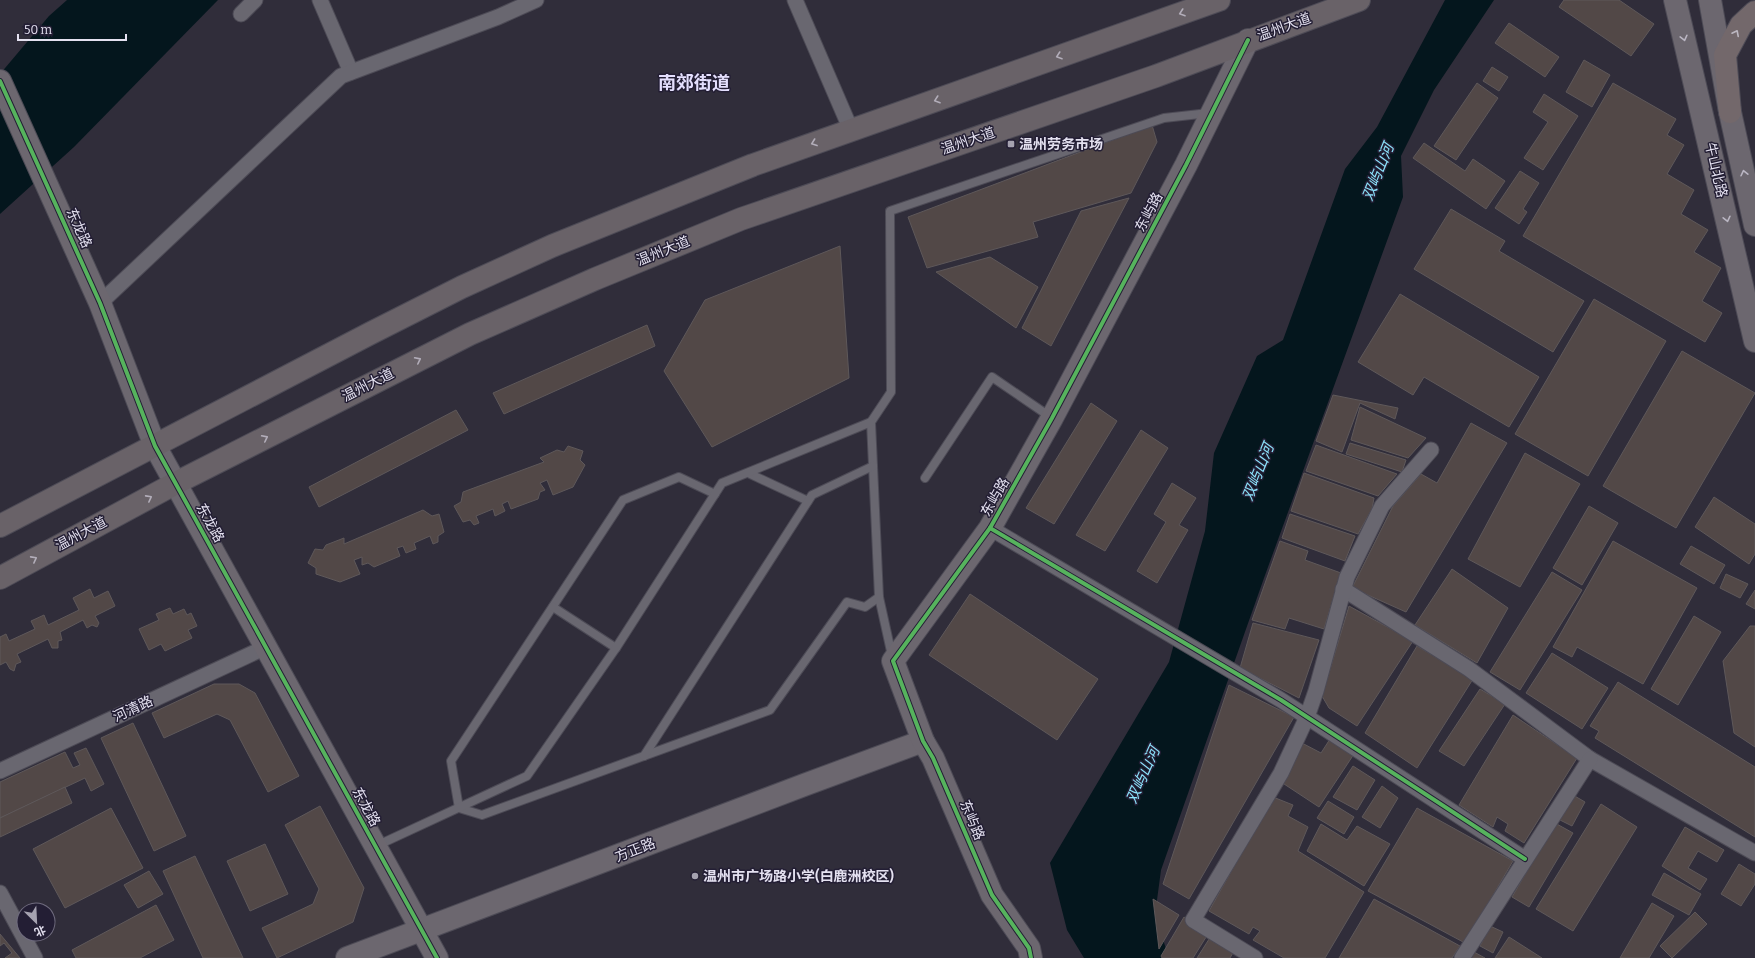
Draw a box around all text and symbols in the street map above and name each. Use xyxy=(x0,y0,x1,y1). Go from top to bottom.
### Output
one-way arrow xyxy=(1178,8,1185,17)
street label: 温州大道 xyxy=(1255,9,1313,45)
scale bar xyxy=(18,16,126,42)
text: 50 m xyxy=(24,23,53,37)
one-way arrow xyxy=(1732,30,1739,38)
one-way arrow xyxy=(1680,35,1688,41)
one-way arrow xyxy=(1056,52,1063,60)
district label: 南郊街道 xyxy=(658,72,730,94)
one-way arrow xyxy=(933,95,940,103)
street label: 温州大道 xyxy=(939,124,997,158)
place label: 温州劳务市场 xyxy=(1019,136,1103,153)
one-way arrow xyxy=(811,138,818,147)
water label: 双屿山河 xyxy=(1358,138,1399,203)
marker: 温州劳务市场 xyxy=(1006,139,1016,149)
street label: 牛山北路 xyxy=(1701,141,1731,199)
one-way arrow xyxy=(1740,170,1748,176)
street label: 东屿路 xyxy=(1132,189,1166,235)
street label: 东龙路 xyxy=(63,205,95,251)
one-way arrow xyxy=(1722,216,1730,222)
street label: 温州大道 xyxy=(634,233,692,269)
one-way arrow xyxy=(414,357,421,365)
street label: 温州大道 xyxy=(339,365,397,405)
one-way arrow xyxy=(260,435,268,443)
water label: 双屿山河 xyxy=(1238,438,1279,503)
street label: 东屿路 xyxy=(977,475,1013,519)
one-way arrow xyxy=(145,495,152,502)
street label: 东龙路 xyxy=(192,501,228,545)
street label: 温州大道 xyxy=(52,513,110,555)
one-way arrow xyxy=(30,556,38,564)
street label: 河清路 xyxy=(110,692,156,726)
water label: 双屿山河 xyxy=(1123,741,1165,806)
street label: 东龙路 xyxy=(348,785,384,829)
street label: 东屿路 xyxy=(956,797,988,843)
street label: 方正路 xyxy=(612,835,658,865)
place label: 温州市广场路小学(白鹿洲校区) xyxy=(703,867,894,885)
marker: 温州市广场路小学(白鹿洲校区) xyxy=(690,871,700,881)
north arrow xyxy=(16,902,56,942)
text: 北 xyxy=(32,923,48,939)

